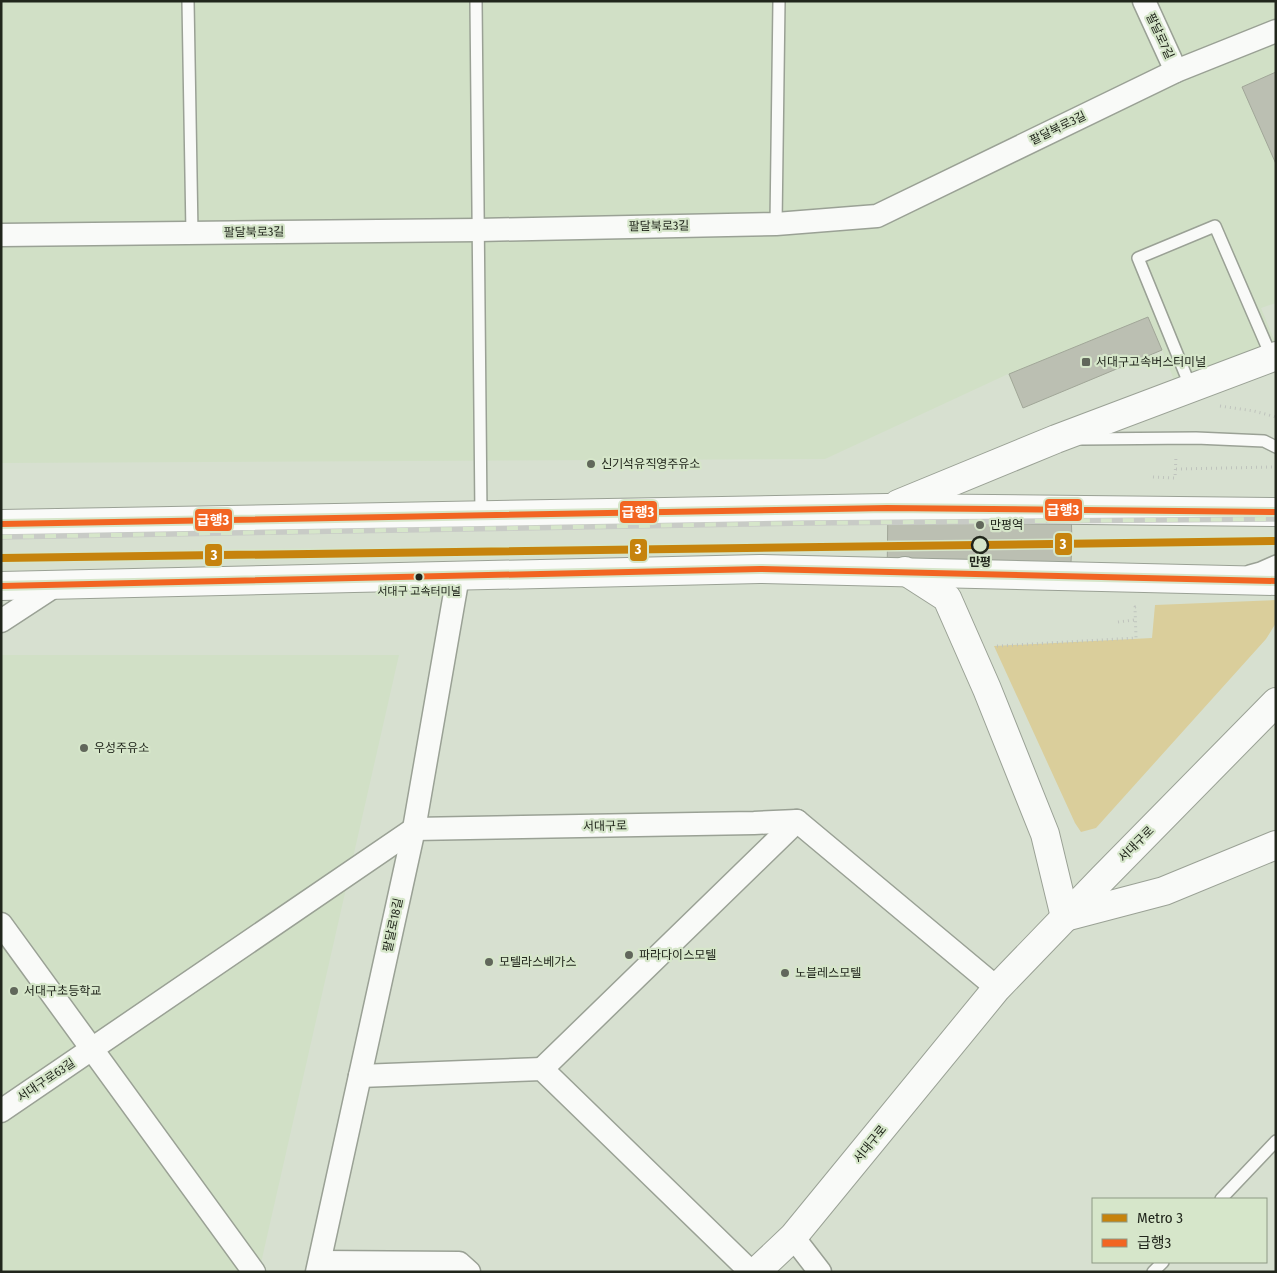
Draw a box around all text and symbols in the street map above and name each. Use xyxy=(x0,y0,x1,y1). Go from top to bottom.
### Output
street label: 팔달로7길 xyxy=(1143,11,1177,61)
street label: 팔달북로3길 xyxy=(1028,108,1088,148)
street label: 팔달북로3길 xyxy=(629,218,689,234)
street label: 팔달북로3길 xyxy=(224,224,284,240)
place label: 서대구고속버스터미널 xyxy=(1096,355,1206,369)
marker: 서대구고속버스터미널 xyxy=(1080,356,1092,368)
place label: 신기석유직영주유소 xyxy=(601,457,700,471)
marker: 신기석유직영주유소 xyxy=(585,458,597,470)
line badge: 급행3 xyxy=(1044,498,1083,522)
line badge: 급행3 xyxy=(619,500,658,524)
text: 급행3 xyxy=(1047,502,1080,519)
text: 급행3 xyxy=(622,504,655,521)
line badge: 급행3 xyxy=(194,508,233,532)
text: 급행3 xyxy=(197,512,230,529)
place label: 만평역 xyxy=(990,518,1023,532)
marker: 만평역 xyxy=(974,519,986,531)
line badge: 3 xyxy=(1054,532,1073,556)
marker: 만평 xyxy=(971,536,989,554)
text: 3 xyxy=(1059,536,1067,553)
line badge: 3 xyxy=(629,538,648,562)
text: 3 xyxy=(634,541,642,558)
line badge: 3 xyxy=(204,543,223,567)
text: 3 xyxy=(210,547,218,564)
place label: 만평 xyxy=(969,555,991,569)
marker: 서대구 고속터미널 xyxy=(414,572,424,582)
place label: 서대구 고속터미널 xyxy=(377,585,461,598)
place label: 우성주유소 xyxy=(94,741,149,755)
marker: 우성주유소 xyxy=(78,742,90,754)
street label: 서대구로 xyxy=(583,819,627,833)
street label: 서대구로 xyxy=(1115,823,1157,865)
street label: 팔달로18길 xyxy=(380,897,406,953)
place label: 파라다이스모텔 xyxy=(639,948,716,962)
marker: 파라다이스모텔 xyxy=(623,949,635,961)
place label: 모텔라스베가스 xyxy=(499,955,576,969)
marker: 모텔라스베가스 xyxy=(483,956,495,968)
place label: 노블레스모텔 xyxy=(795,966,861,980)
marker: 노블레스모텔 xyxy=(779,967,791,979)
place label: 서대구초등학교 xyxy=(24,984,101,998)
marker: 서대구초등학교 xyxy=(8,985,20,997)
street label: 서대구로63길 xyxy=(15,1056,77,1104)
street label: 서대구로 xyxy=(851,1122,889,1166)
legend xyxy=(1092,1198,1267,1263)
text: Metro 3 xyxy=(1137,1209,1183,1227)
text: 급행3 xyxy=(1137,1234,1172,1252)

